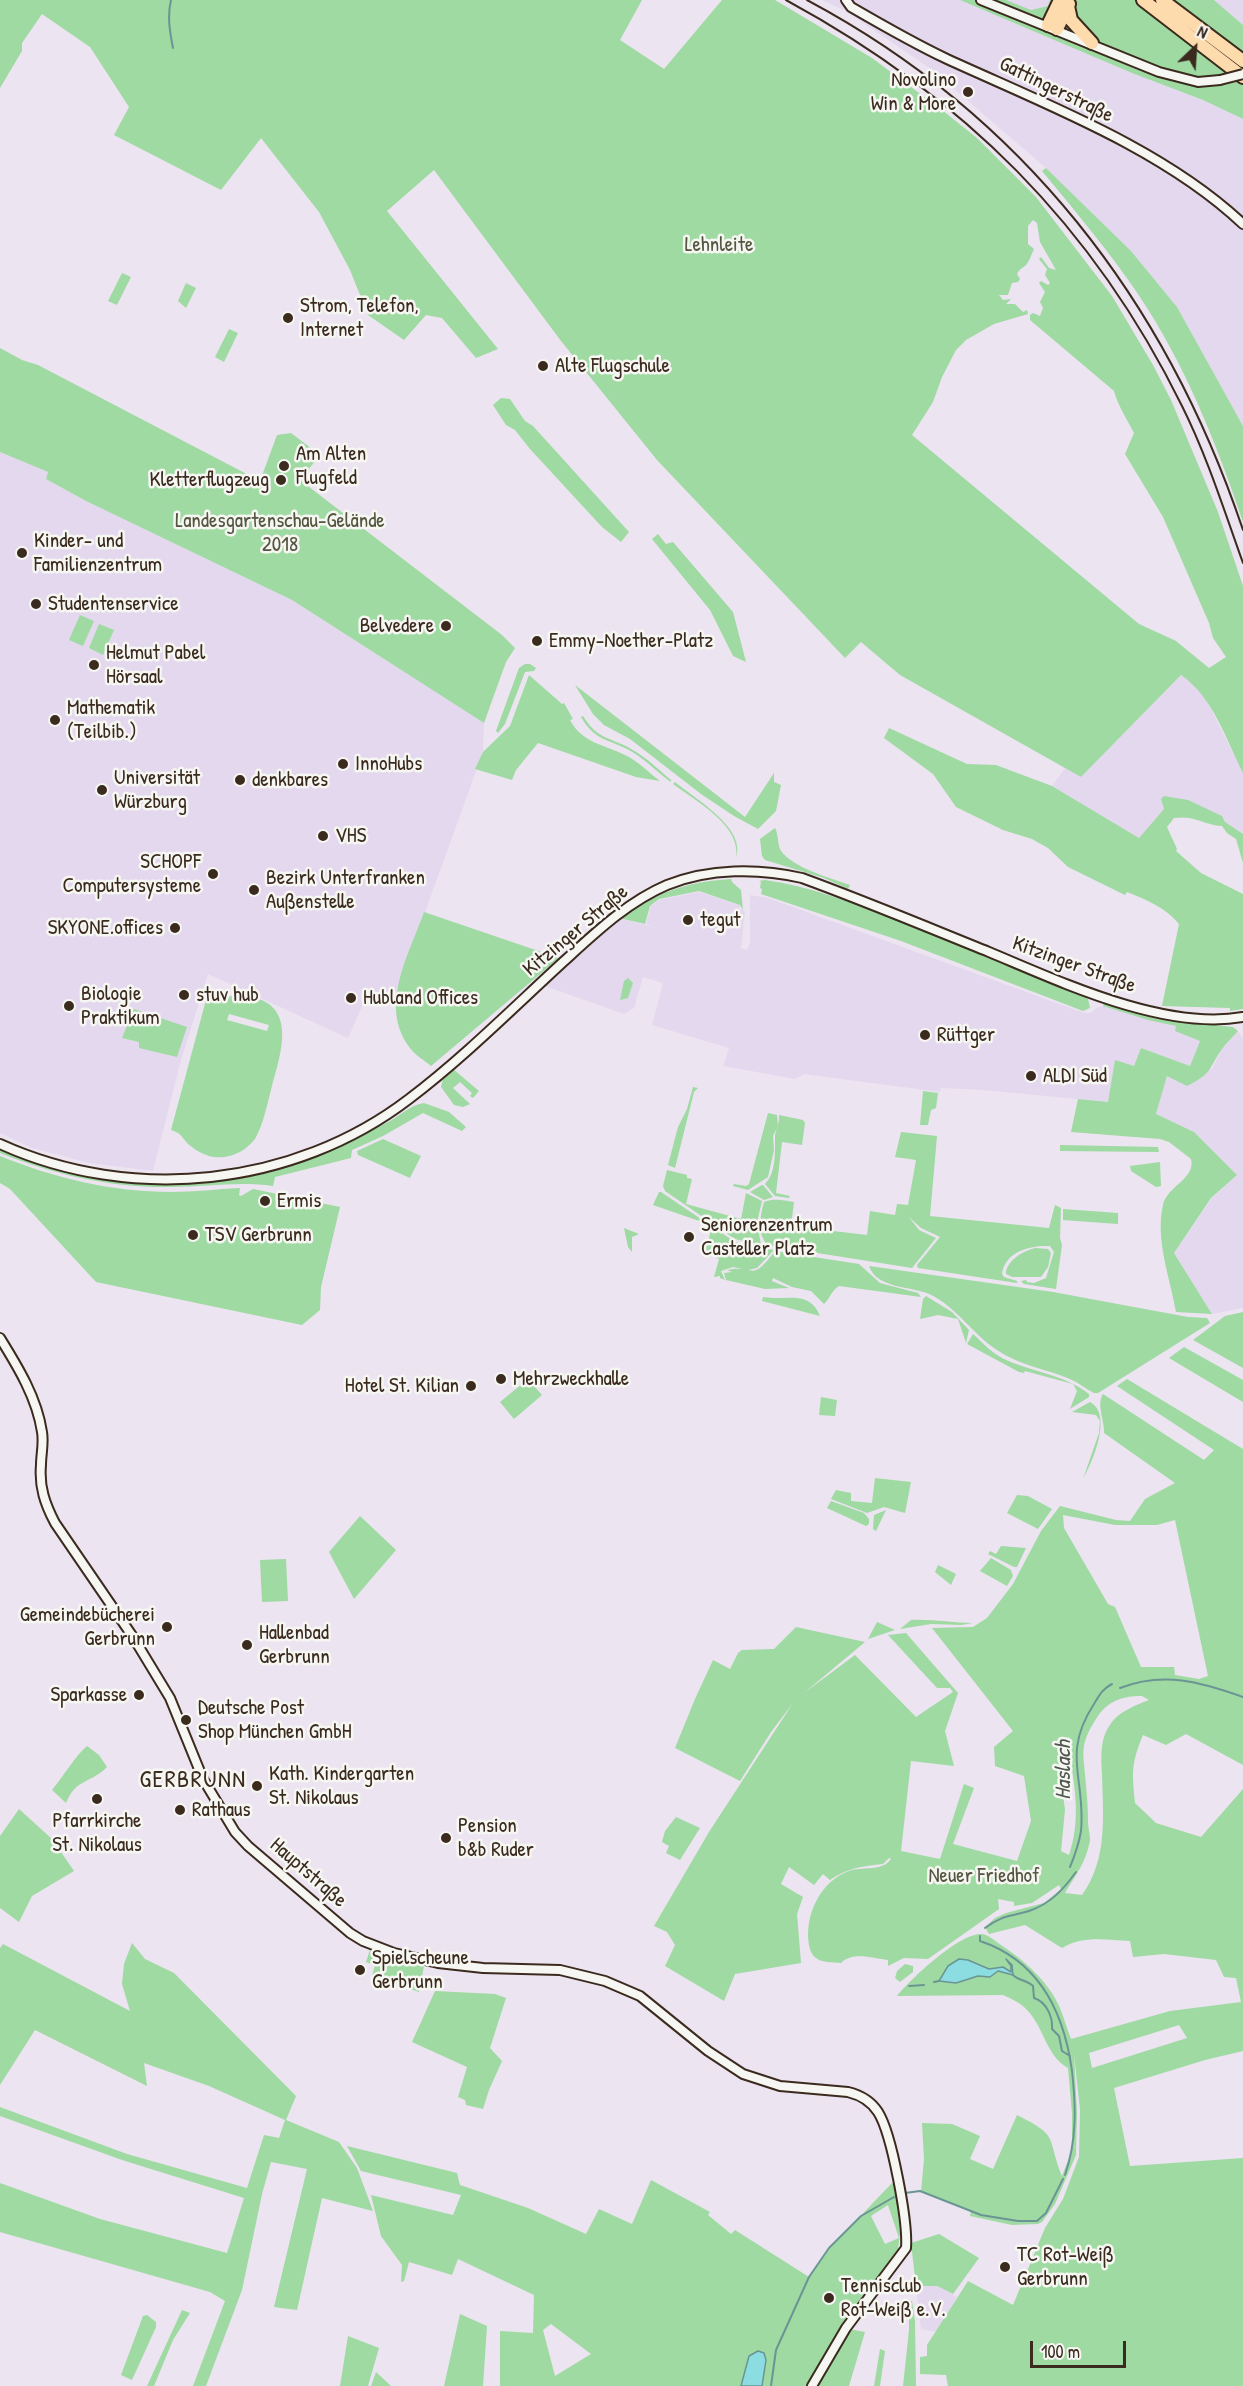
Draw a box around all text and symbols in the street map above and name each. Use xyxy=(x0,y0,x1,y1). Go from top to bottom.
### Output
north arrow xyxy=(1165,18,1225,78)
text: N xyxy=(1194,20,1211,43)
street label: Gattingerstraße xyxy=(995,52,1117,128)
place label: Novolino Win & More xyxy=(871,67,956,117)
marker: Novolino Win & More xyxy=(961,85,975,99)
park label: Lehnleite xyxy=(685,232,753,258)
place label: Strom, Telefon, Internet xyxy=(300,293,419,343)
marker: Strom, Telefon, Internet xyxy=(281,311,295,325)
place label: Alte Flugschule xyxy=(555,353,670,379)
marker: Alte Flugschule xyxy=(536,359,550,373)
place label: Am Alten Flugfeld xyxy=(296,441,366,491)
marker: Am Alten Flugfeld xyxy=(277,459,291,473)
place label: Kletterflugzeug xyxy=(150,467,269,493)
marker: Kletterflugzeug xyxy=(274,473,288,487)
park label: Landesgartenschau-Gelände 2018 xyxy=(175,508,385,558)
place label: Kinder- und Familienzentrum xyxy=(34,528,162,578)
marker: Kinder- und Familienzentrum xyxy=(15,546,29,560)
place label: Studentenservice xyxy=(48,591,179,617)
marker: Studentenservice xyxy=(29,597,43,611)
place label: Belvedere xyxy=(360,613,434,639)
marker: Belvedere xyxy=(439,619,453,633)
place label: Emmy-Noether-Platz xyxy=(549,628,713,654)
marker: Emmy-Noether-Platz xyxy=(530,634,544,648)
place label: Helmut Pabel Hörsaal xyxy=(106,640,205,690)
marker: Helmut Pabel Hörsaal xyxy=(87,658,101,672)
place label: Mathematik (Teilbib.) xyxy=(67,695,155,745)
marker: Mathematik (Teilbib.) xyxy=(48,713,62,727)
place label: InnoHubs xyxy=(355,751,422,777)
marker: InnoHubs xyxy=(336,757,350,771)
place label: Universität Würzburg xyxy=(114,765,200,815)
place label: denkbares xyxy=(252,767,328,793)
marker: denkbares xyxy=(233,773,247,787)
marker: Universität Würzburg xyxy=(95,783,109,797)
place label: VHS xyxy=(335,823,366,849)
marker: VHS xyxy=(316,829,330,843)
place label: SCHOPF Computersysteme xyxy=(62,849,201,899)
place label: Bezirk Unterfranken Außenstelle xyxy=(266,865,425,915)
marker: SCHOPF Computersysteme xyxy=(206,867,220,881)
street label: Kitzinger Straße xyxy=(518,880,634,982)
marker: Bezirk Unterfranken Außenstelle xyxy=(247,883,261,897)
place label: tegut xyxy=(700,907,741,933)
marker: tegut xyxy=(681,913,695,927)
place label: SKYONE.offices xyxy=(48,915,163,941)
marker: SKYONE.offices xyxy=(168,921,182,935)
street label: Kitzinger Straße xyxy=(1009,931,1139,999)
place label: Biologie Praktikum xyxy=(81,981,159,1031)
place label: stuv hub xyxy=(196,982,259,1008)
place label: Hubland Offices xyxy=(363,985,478,1011)
marker: stuv hub xyxy=(177,988,191,1002)
marker: Hubland Offices xyxy=(344,991,358,1005)
marker: Biologie Praktikum xyxy=(62,999,76,1013)
place label: Rüttger xyxy=(937,1022,995,1048)
marker: Rüttger xyxy=(918,1028,932,1042)
place label: ALDI Süd xyxy=(1043,1063,1107,1089)
marker: ALDI Süd xyxy=(1024,1069,1038,1083)
place label: Ermis xyxy=(277,1188,321,1214)
marker: Ermis xyxy=(258,1194,272,1208)
place label: Seniorenzentrum Casteller Platz xyxy=(701,1212,832,1262)
place label: TSV Gerbrunn xyxy=(205,1222,312,1248)
marker: TSV Gerbrunn xyxy=(186,1228,200,1242)
marker: Seniorenzentrum Casteller Platz xyxy=(682,1230,696,1244)
place label: Mehrzweckhalle xyxy=(513,1366,629,1392)
marker: Mehrzweckhalle xyxy=(494,1372,508,1386)
place label: Hotel St. Kilian xyxy=(345,1373,459,1399)
marker: Hotel St. Kilian xyxy=(464,1379,478,1393)
place label: Gemeindebücherei Gerbrunn xyxy=(20,1602,155,1652)
marker: Gemeindebücherei Gerbrunn xyxy=(160,1620,174,1634)
place label: Hallenbad Gerbrunn xyxy=(259,1620,330,1670)
marker: Hallenbad Gerbrunn xyxy=(240,1638,254,1652)
place label: Sparkasse xyxy=(51,1682,127,1708)
marker: Sparkasse xyxy=(132,1688,146,1702)
place label: Deutsche Post Shop München GmbH xyxy=(198,1695,352,1745)
marker: Deutsche Post Shop München GmbH xyxy=(179,1713,193,1727)
water label: Haslach xyxy=(1051,1740,1077,1800)
place label: Kath. Kindergarten St. Nikolaus xyxy=(269,1761,414,1811)
district label: GERBRUNN xyxy=(140,1767,246,1795)
marker: Kath. Kindergarten St. Nikolaus xyxy=(250,1779,264,1793)
marker: Pfarrkirche St. Nikolaus xyxy=(90,1792,104,1806)
place label: Rathaus xyxy=(192,1797,251,1823)
marker: Rathaus xyxy=(173,1803,187,1817)
place label: Pfarrkirche St. Nikolaus xyxy=(52,1808,142,1858)
place label: Pension b&b Ruder xyxy=(458,1813,534,1863)
marker: Pension b&b Ruder xyxy=(439,1831,453,1845)
street label: Hauptstraße xyxy=(264,1833,352,1913)
park label: Neuer Friedhof xyxy=(928,1863,1040,1889)
place label: Spielscheune Gerbrunn xyxy=(372,1945,469,1995)
marker: Spielscheune Gerbrunn xyxy=(353,1963,367,1977)
place label: TC Rot-Weiß Gerbrunn xyxy=(1017,2242,1114,2292)
marker: TC Rot-Weiß Gerbrunn xyxy=(998,2260,1012,2274)
place label: Tennisclub Rot-Weiß e.V. xyxy=(841,2273,946,2323)
marker: Tennisclub Rot-Weiß e.V. xyxy=(822,2291,836,2305)
scale bar xyxy=(1033,2329,1129,2367)
text: 100 m xyxy=(1041,2339,1080,2364)

